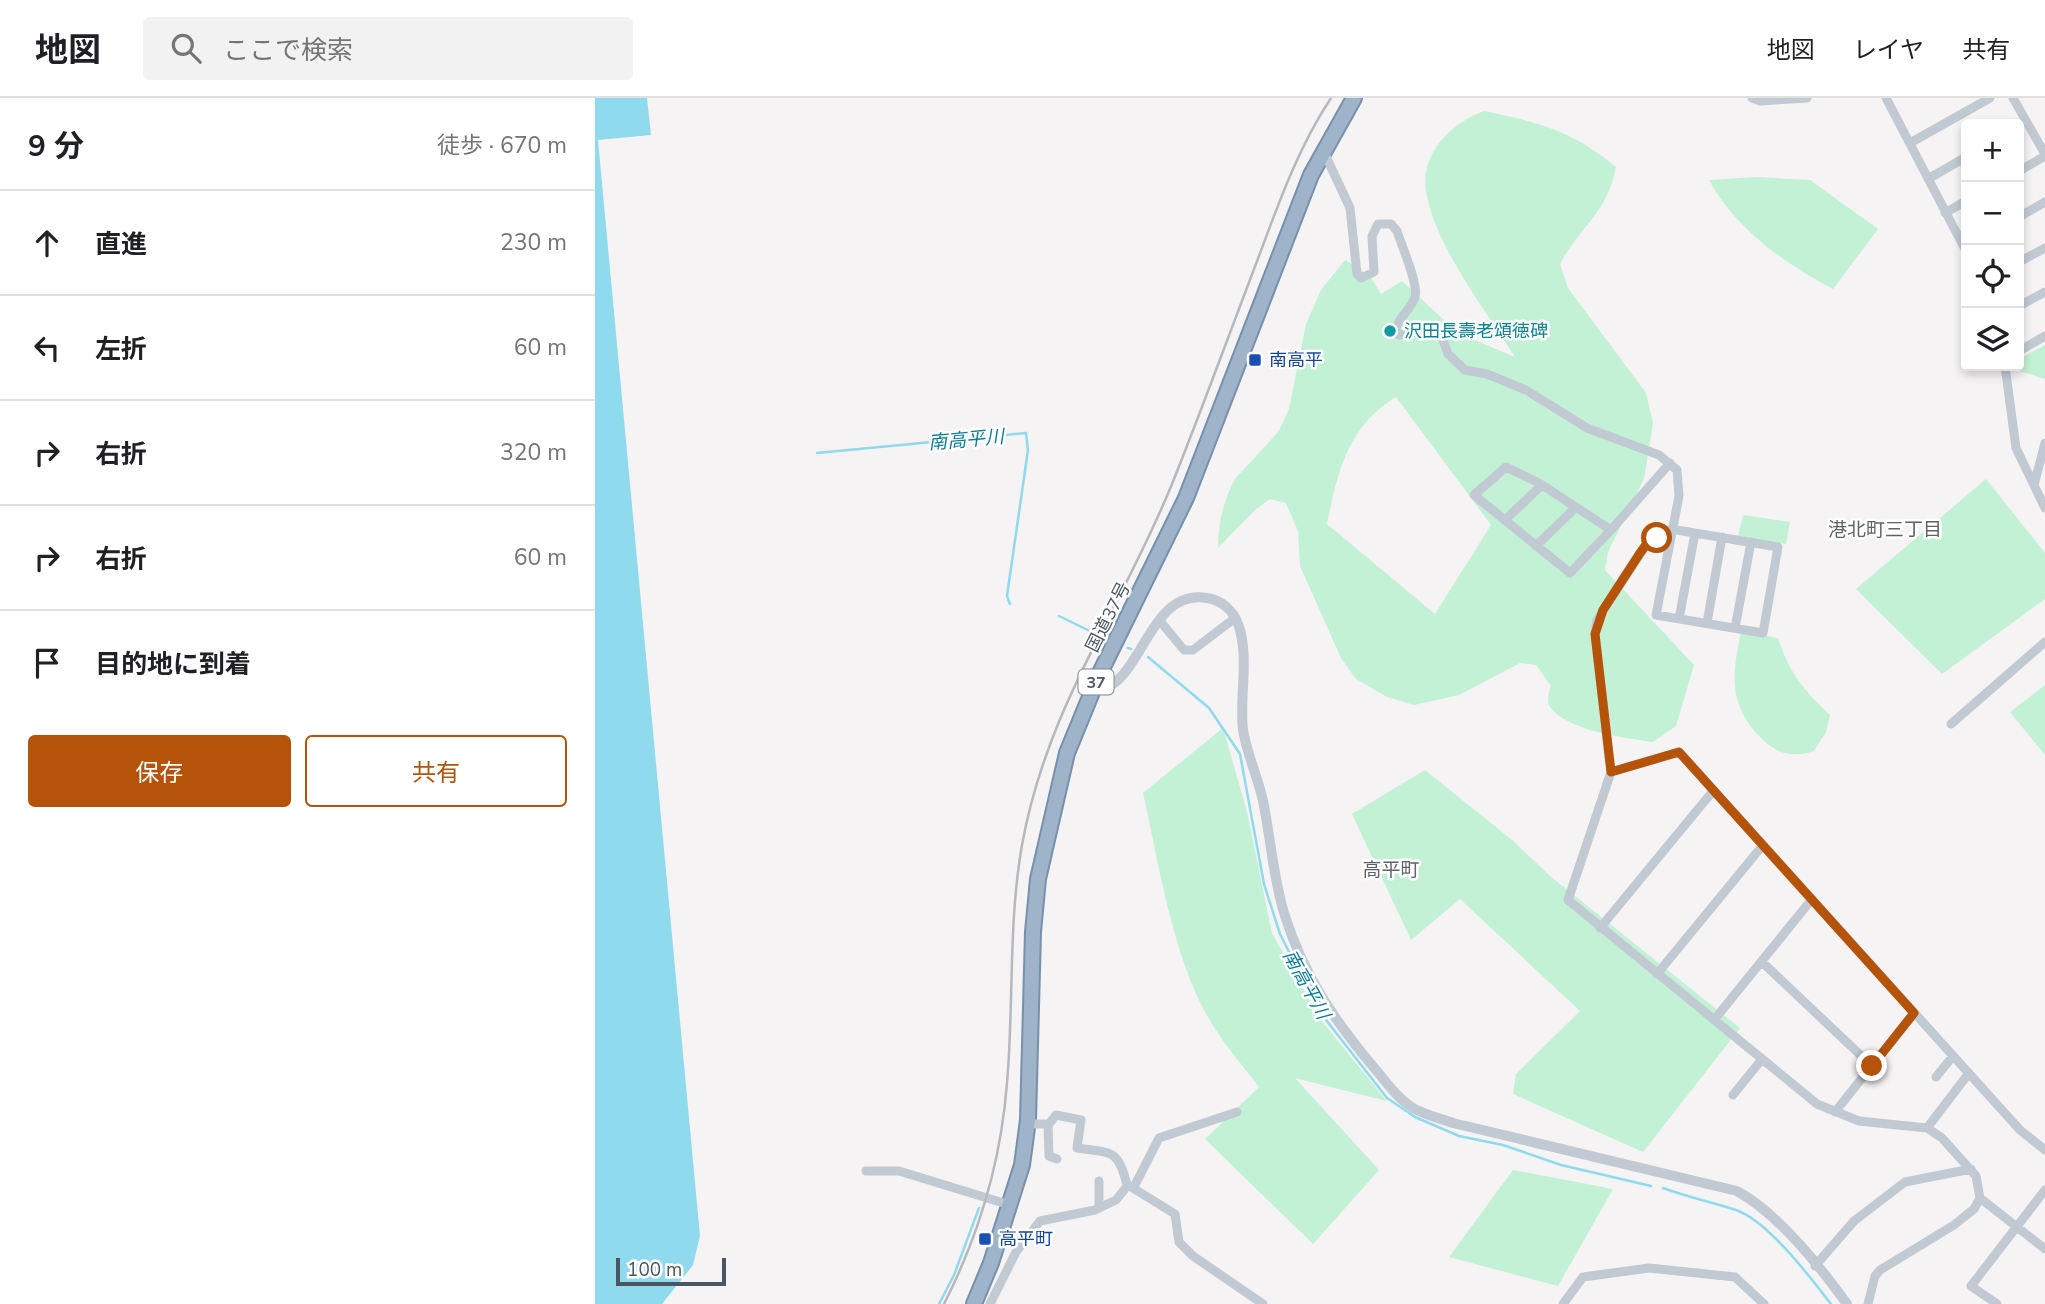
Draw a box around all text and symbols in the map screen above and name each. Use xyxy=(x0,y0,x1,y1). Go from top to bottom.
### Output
search box xyxy=(143,17,633,80)
text: 地図 xyxy=(35,28,101,73)
icon: search xyxy=(167,29,205,67)
text: ここで検索 xyxy=(223,33,353,68)
text: 地図 xyxy=(1767,34,1815,66)
text: レイヤ xyxy=(1853,34,1924,66)
text: 共有 xyxy=(1962,34,2010,66)
map controls xyxy=(1961,119,2024,371)
button: + xyxy=(1961,119,2024,182)
text: 9 分 xyxy=(28,126,84,167)
text: 徒歩 · 670 m xyxy=(437,130,567,161)
button: − xyxy=(1961,182,2024,245)
icon: ahead xyxy=(28,224,66,262)
text: 直進 xyxy=(95,227,147,262)
text: 230 m xyxy=(500,227,567,258)
button: locate xyxy=(1961,245,2024,308)
button: layers xyxy=(1961,308,2024,371)
place label: 沢田長壽老頌徳碑 xyxy=(1404,319,1548,343)
marker: 沢田長壽老頌徳碑 xyxy=(1382,323,1398,339)
icon: left xyxy=(28,329,66,367)
text: 左折 xyxy=(95,332,147,367)
text: 60 m xyxy=(514,332,567,363)
place label: 南高平 xyxy=(1269,348,1323,372)
marker: 南高平 xyxy=(1247,352,1263,368)
water label: 南高平川 xyxy=(927,424,1007,456)
icon: right xyxy=(28,434,66,472)
text: 右折 xyxy=(95,437,147,472)
text: 320 m xyxy=(500,437,567,468)
district label: 港北町三丁目 xyxy=(1828,517,1942,543)
route start xyxy=(1641,522,1672,553)
icon: right xyxy=(28,539,66,577)
text: 右折 xyxy=(95,542,147,577)
text: 60 m xyxy=(514,542,567,573)
street label: 国道37号 xyxy=(1080,578,1136,656)
icon: arrive xyxy=(28,644,66,682)
text: 目的地に到着 xyxy=(95,647,251,682)
road number: 37 xyxy=(1079,670,1113,694)
button: 保存 xyxy=(28,735,291,807)
button: 共有 xyxy=(305,735,567,807)
district label: 高平町 xyxy=(1362,857,1420,883)
water label: 南高平川 xyxy=(1276,945,1337,1026)
route end xyxy=(1856,1050,1887,1081)
place label: 高平町 xyxy=(999,1227,1053,1251)
marker: 高平町 xyxy=(977,1231,993,1247)
scale bar xyxy=(616,1255,726,1287)
text: 100 m xyxy=(627,1257,682,1283)

